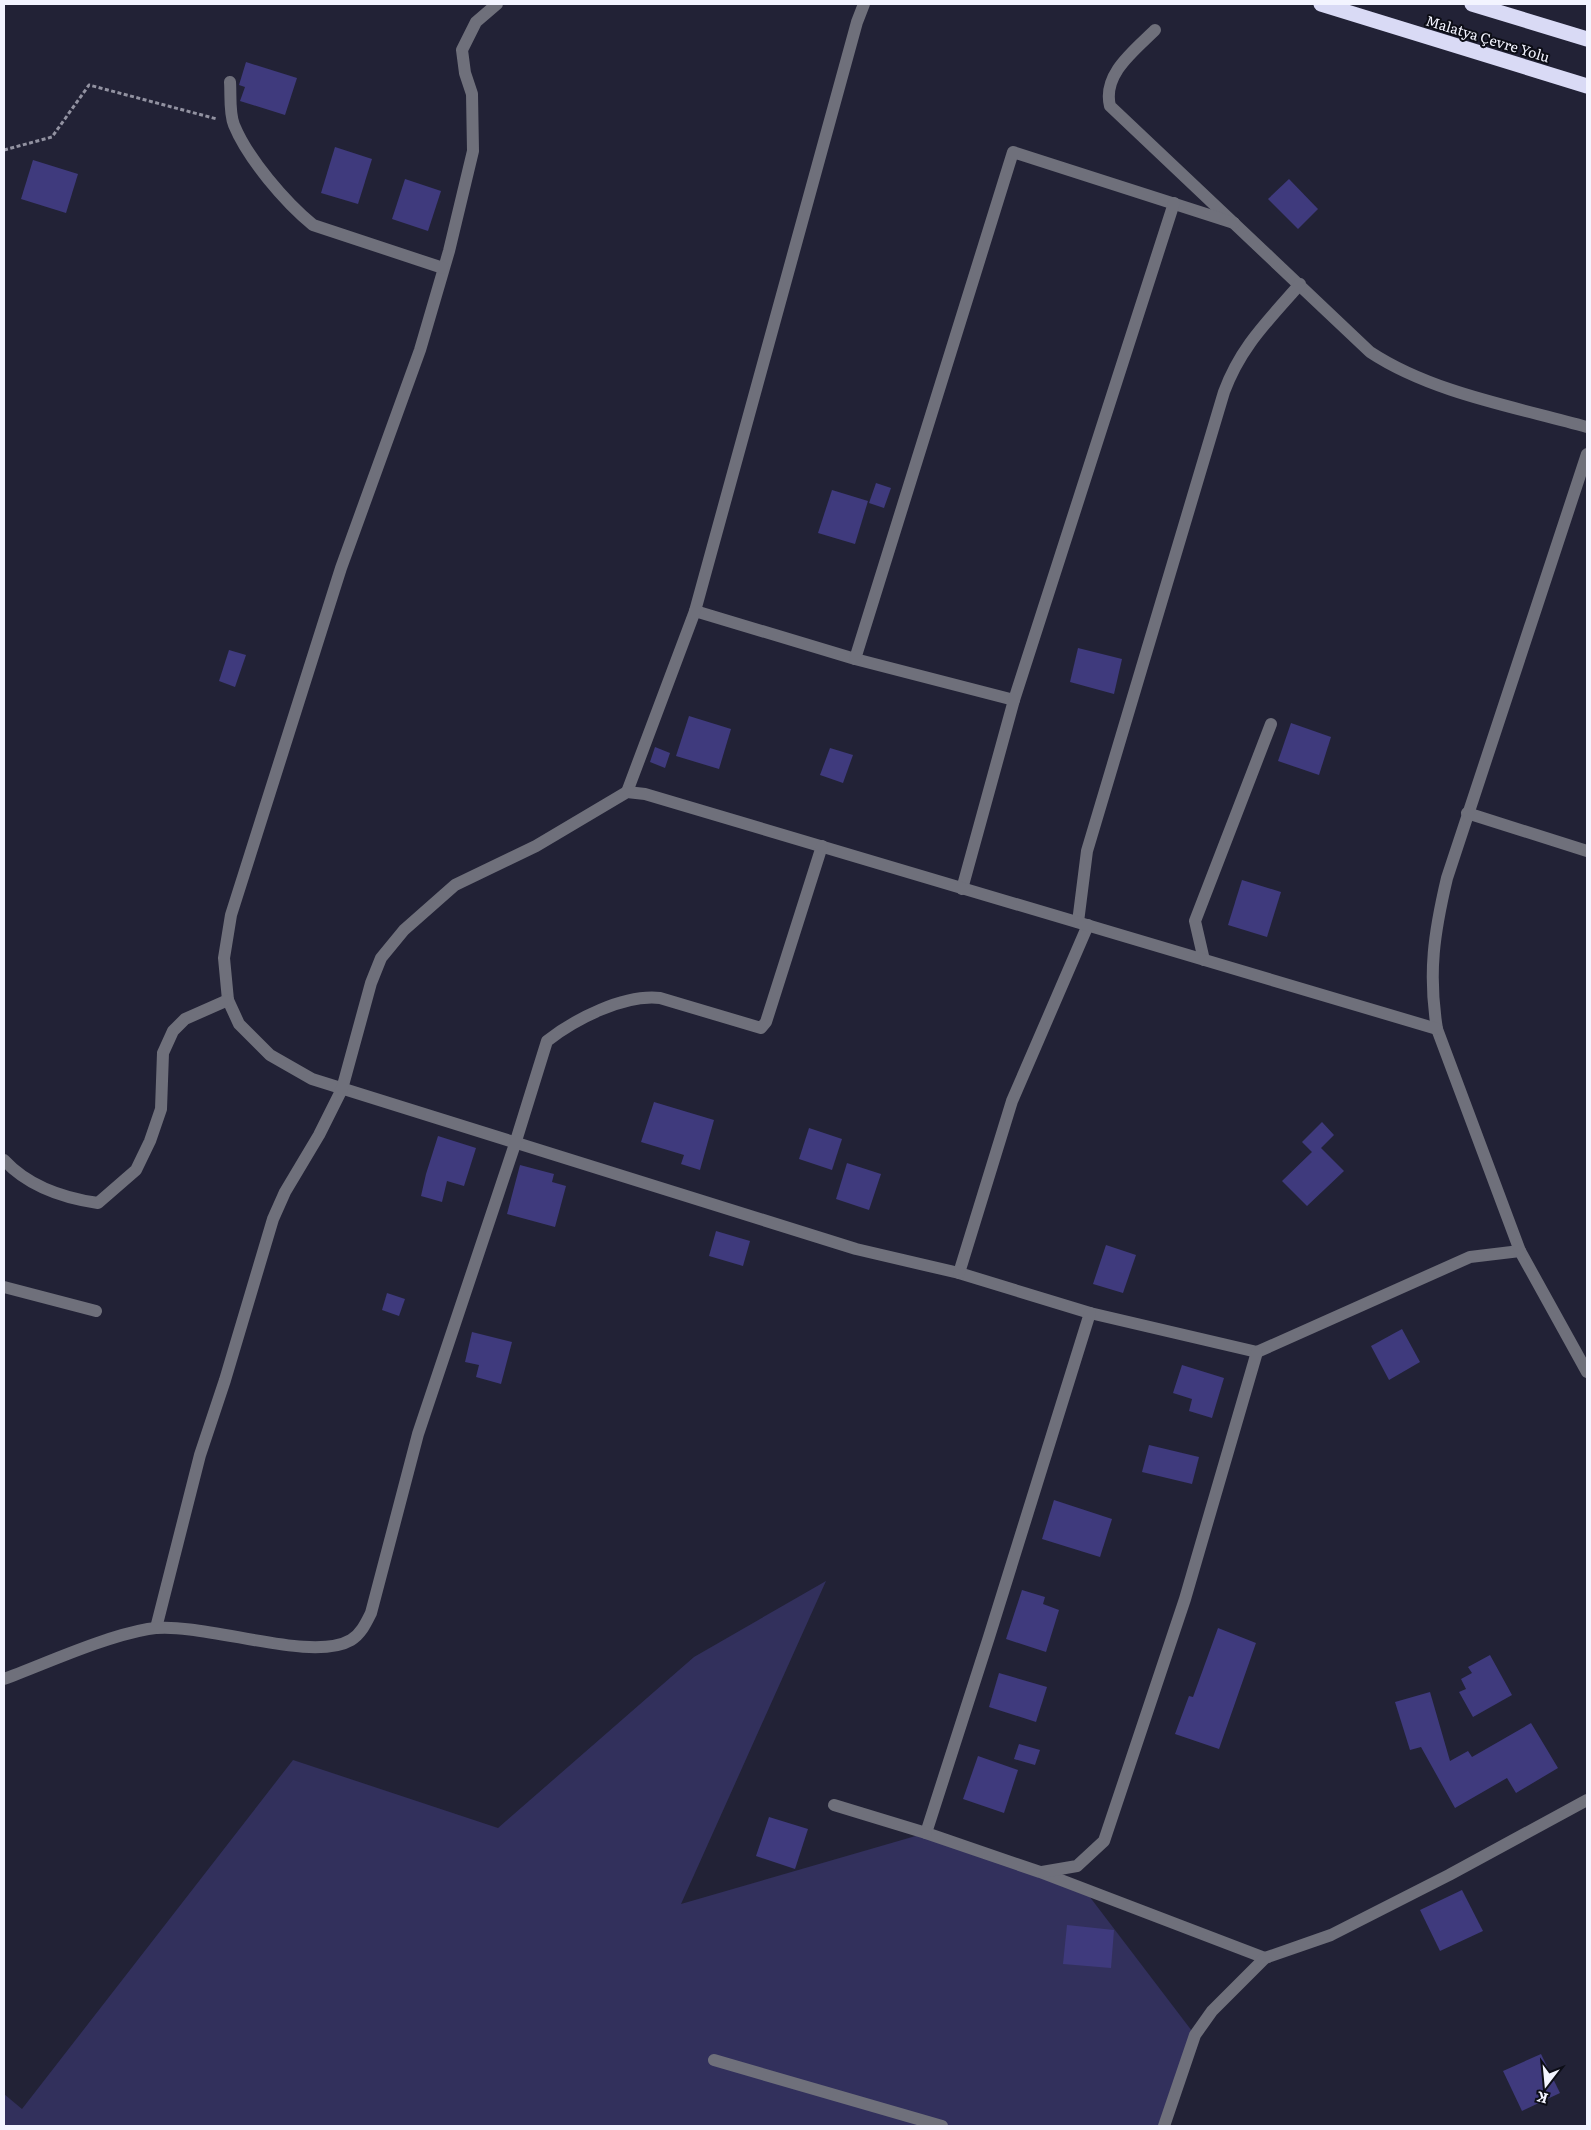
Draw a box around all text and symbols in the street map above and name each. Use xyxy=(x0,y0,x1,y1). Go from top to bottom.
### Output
street label: Malatya Çevre Yolu xyxy=(1424,10,1553,66)
north arrow xyxy=(1521,2060,1571,2110)
text: K xyxy=(1534,2087,1550,2110)

